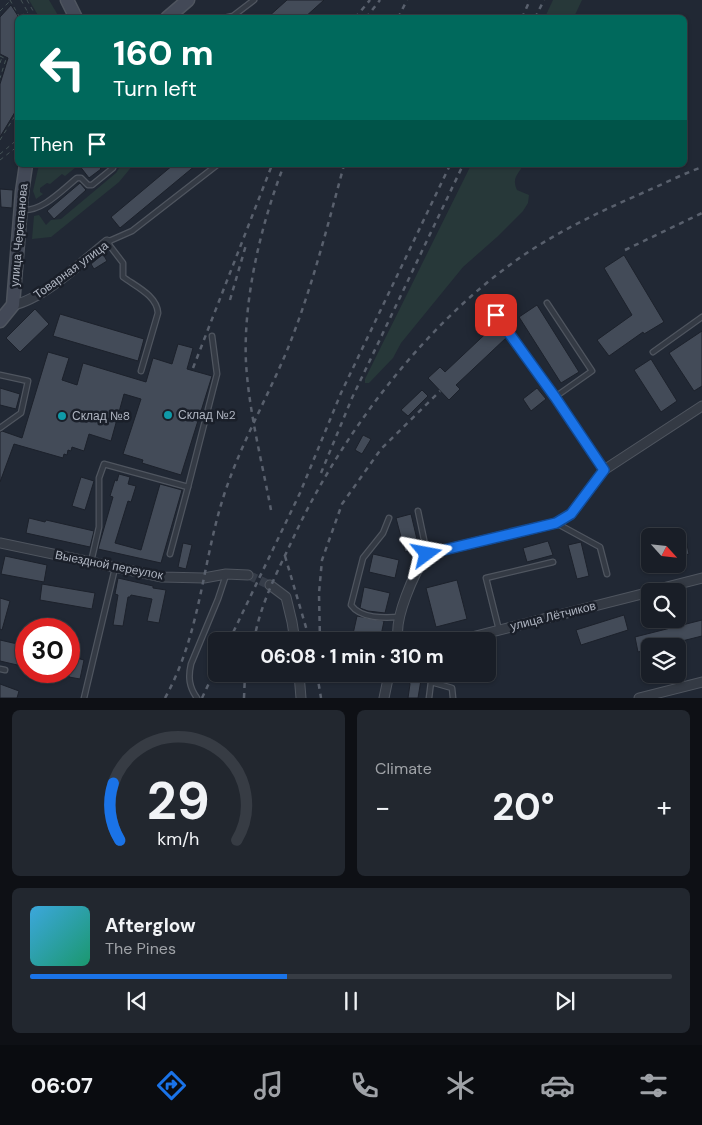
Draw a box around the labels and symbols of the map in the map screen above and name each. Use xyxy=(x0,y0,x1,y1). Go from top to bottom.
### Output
street label: улица Черепанова xyxy=(7,182,32,287)
street label: Товарная улица xyxy=(30,237,112,303)
pin xyxy=(475,294,517,336)
place label: Склад №2 xyxy=(178,407,236,423)
place label: Склад №8 xyxy=(72,408,130,424)
marker: Склад №2 xyxy=(162,409,174,421)
marker: Склад №8 xyxy=(56,410,68,422)
position arrow xyxy=(400,527,452,579)
north arrow xyxy=(641,528,686,572)
street label: Выездной переулок xyxy=(54,547,165,583)
street label: улица Лётчиков xyxy=(509,598,597,634)
speed limit sign: 30 xyxy=(15,618,80,683)

